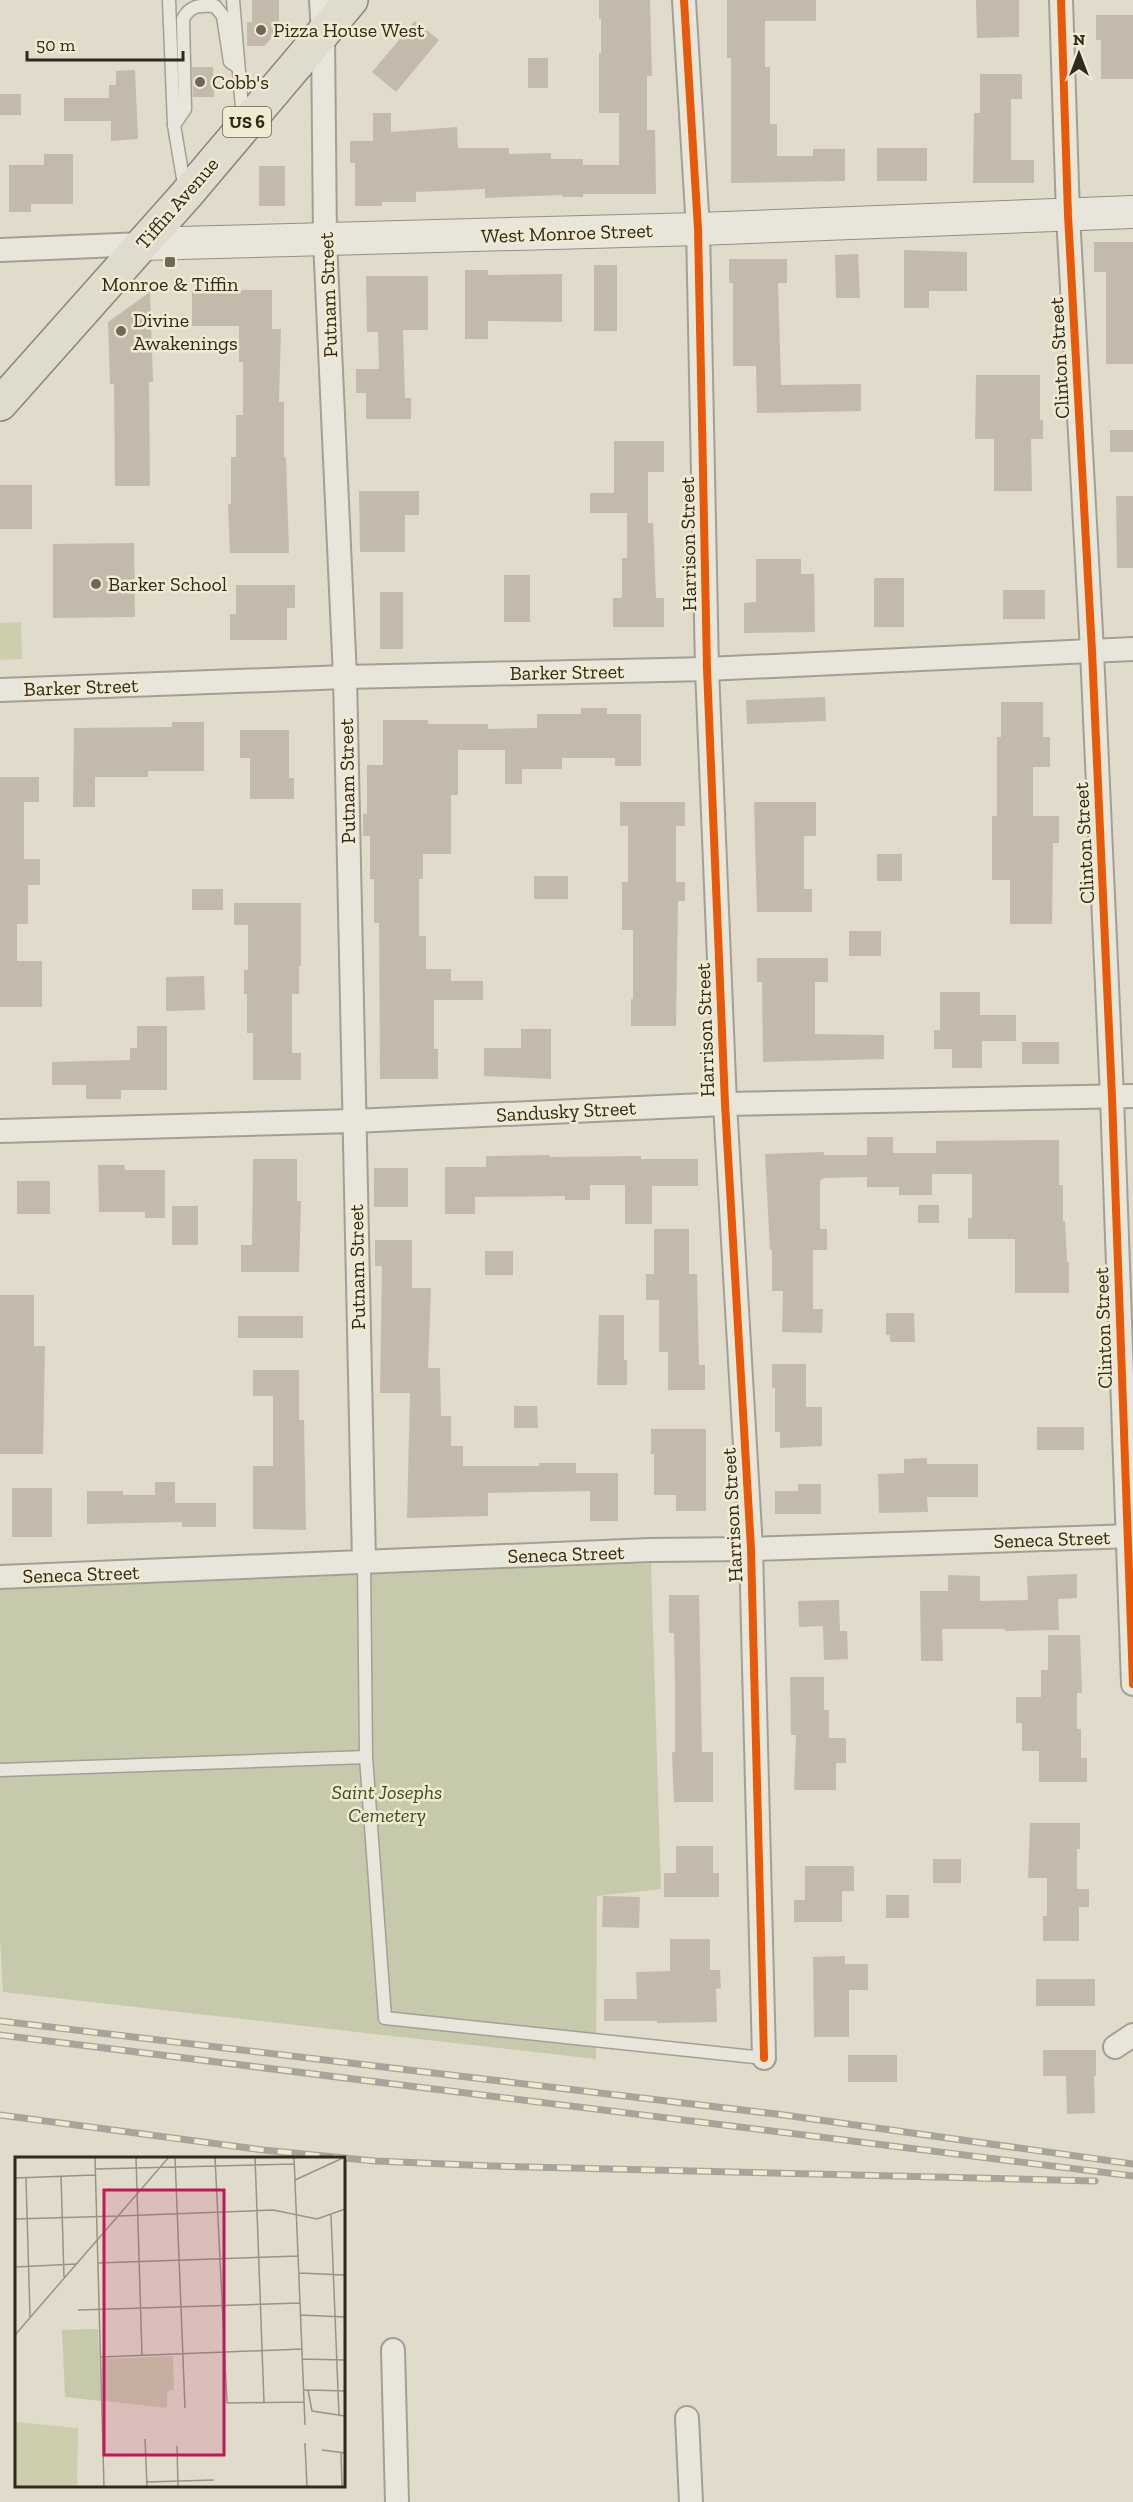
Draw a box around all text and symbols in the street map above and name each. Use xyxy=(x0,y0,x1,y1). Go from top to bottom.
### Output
place label: Pizza House West xyxy=(273,18,425,42)
marker: Pizza House West xyxy=(254,23,268,37)
scale bar xyxy=(27,24,183,62)
north arrow xyxy=(1049,24,1109,84)
text: N xyxy=(1073,30,1085,49)
text: 50 m xyxy=(36,34,76,56)
place label: Cobb's xyxy=(212,70,269,94)
marker: Cobb's xyxy=(193,75,207,89)
road number: US 6 xyxy=(223,107,271,137)
street label: Tiffin Avenue xyxy=(131,152,223,254)
street label: West Monroe Street xyxy=(481,218,654,248)
street label: Putnam Street xyxy=(314,231,342,358)
marker: Monroe & Tiffin xyxy=(163,255,177,269)
place label: Monroe & Tiffin xyxy=(101,272,239,296)
street label: Clinton Street xyxy=(1044,296,1074,419)
place label: Divine Awakenings xyxy=(133,308,238,355)
marker: Divine Awakenings xyxy=(114,324,128,338)
street label: Harrison Street xyxy=(675,476,701,612)
place label: Barker School xyxy=(108,572,227,596)
marker: Barker School xyxy=(89,577,103,591)
street label: Barker Street xyxy=(509,659,625,685)
street label: Barker Street xyxy=(23,673,139,701)
street label: Putnam Street xyxy=(334,717,360,844)
street label: Clinton Street xyxy=(1069,781,1099,904)
street label: Harrison Street xyxy=(691,962,719,1098)
street label: Sandusky Street xyxy=(495,1095,637,1127)
street label: Putnam Street xyxy=(344,1203,370,1330)
street label: Clinton Street xyxy=(1089,1266,1117,1389)
street label: Harrison Street xyxy=(716,1447,748,1583)
street label: Seneca Street xyxy=(993,1525,1111,1553)
street label: Seneca Street xyxy=(507,1540,625,1568)
street label: Seneca Street xyxy=(22,1560,140,1588)
park label: Saint Josephs Cemetery xyxy=(332,1780,442,1827)
inset map xyxy=(15,2157,345,2487)

